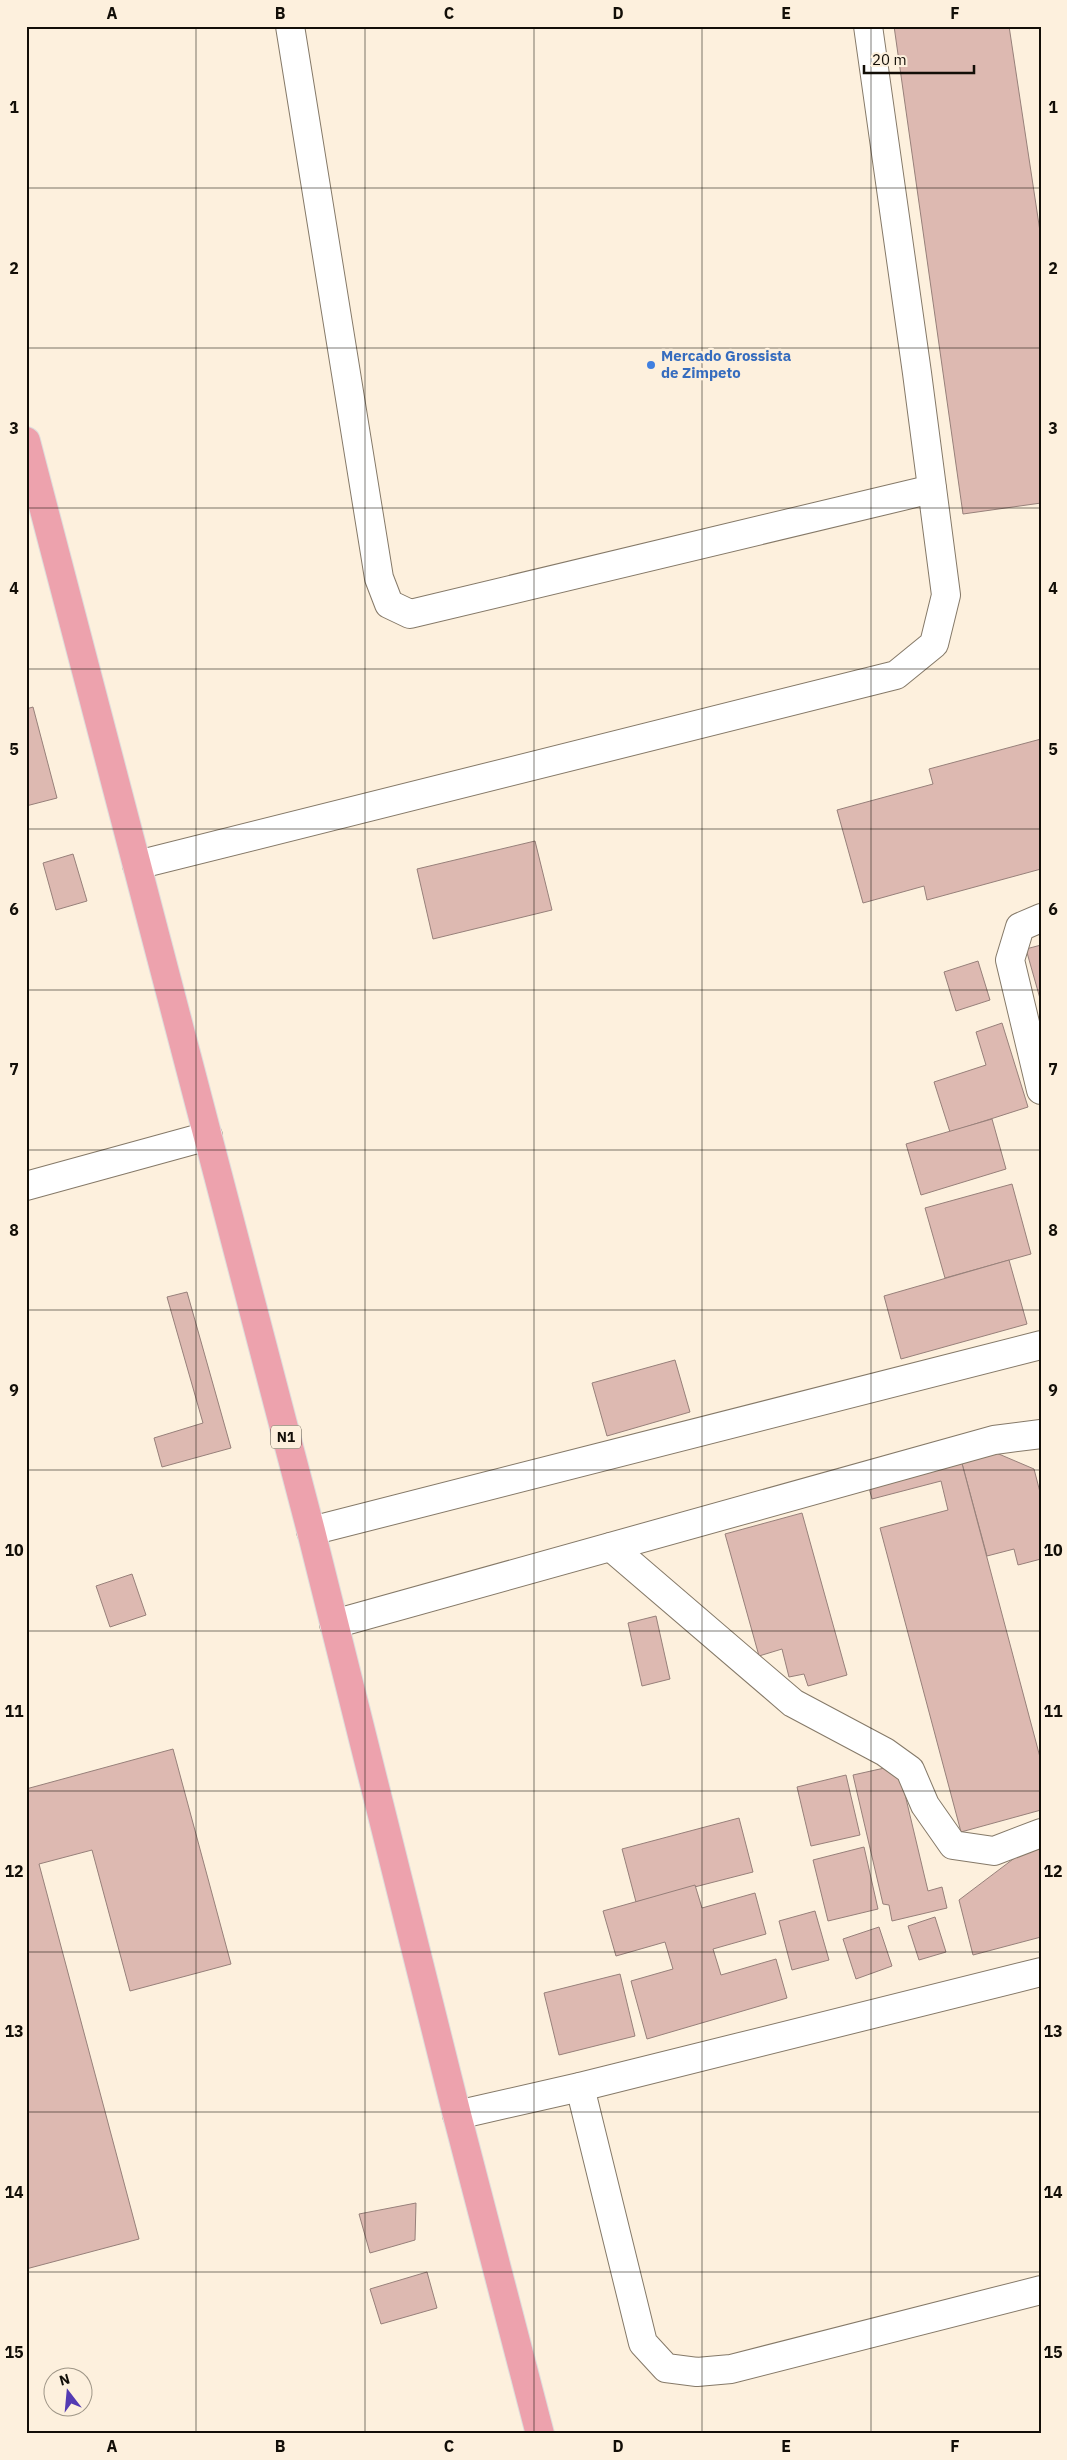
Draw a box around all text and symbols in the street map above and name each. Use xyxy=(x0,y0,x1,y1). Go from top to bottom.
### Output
text: A xyxy=(107,3,118,23)
text: B xyxy=(275,3,286,23)
text: C xyxy=(444,3,454,23)
text: D xyxy=(612,3,624,23)
text: E xyxy=(781,3,791,23)
text: F xyxy=(950,3,960,23)
scale bar xyxy=(864,42,974,74)
text: 20 m xyxy=(872,50,907,69)
text: 1 xyxy=(9,97,19,117)
text: 1 xyxy=(1048,97,1058,117)
text: 2 xyxy=(9,258,19,278)
text: 2 xyxy=(1048,258,1058,278)
place label: Mercado Grossista de Zimpeto xyxy=(661,346,792,382)
marker: Mercado Grossista de Zimpeto xyxy=(645,359,657,371)
text: 3 xyxy=(9,418,19,438)
text: 3 xyxy=(1048,418,1058,438)
text: 4 xyxy=(9,578,19,598)
text: 4 xyxy=(1048,578,1058,598)
text: 5 xyxy=(9,739,19,759)
text: 5 xyxy=(1048,739,1058,759)
text: 6 xyxy=(9,899,19,919)
text: 6 xyxy=(1048,899,1058,919)
text: 7 xyxy=(9,1059,19,1079)
text: 7 xyxy=(1048,1059,1058,1079)
text: 8 xyxy=(9,1220,19,1240)
text: 8 xyxy=(1048,1220,1058,1240)
text: 9 xyxy=(9,1380,19,1400)
text: 9 xyxy=(1048,1380,1058,1400)
road number: N1 xyxy=(271,1425,301,1448)
text: 10 xyxy=(4,1540,24,1560)
text: 10 xyxy=(1043,1540,1063,1560)
text: 11 xyxy=(4,1701,24,1721)
text: 11 xyxy=(1043,1701,1063,1721)
text: 12 xyxy=(4,1861,24,1881)
text: 12 xyxy=(1043,1861,1063,1881)
text: 13 xyxy=(4,2021,24,2041)
text: 13 xyxy=(1043,2021,1063,2041)
text: 14 xyxy=(4,2182,24,2202)
text: 14 xyxy=(1043,2182,1063,2202)
text: 15 xyxy=(4,2342,24,2362)
text: 15 xyxy=(1043,2342,1063,2362)
north arrow xyxy=(42,2368,92,2418)
text: N xyxy=(57,2369,72,2390)
text: A xyxy=(107,2436,118,2456)
text: B xyxy=(275,2436,286,2456)
text: C xyxy=(444,2436,454,2456)
text: D xyxy=(612,2436,624,2456)
text: E xyxy=(781,2436,791,2456)
text: F xyxy=(950,2436,960,2456)

